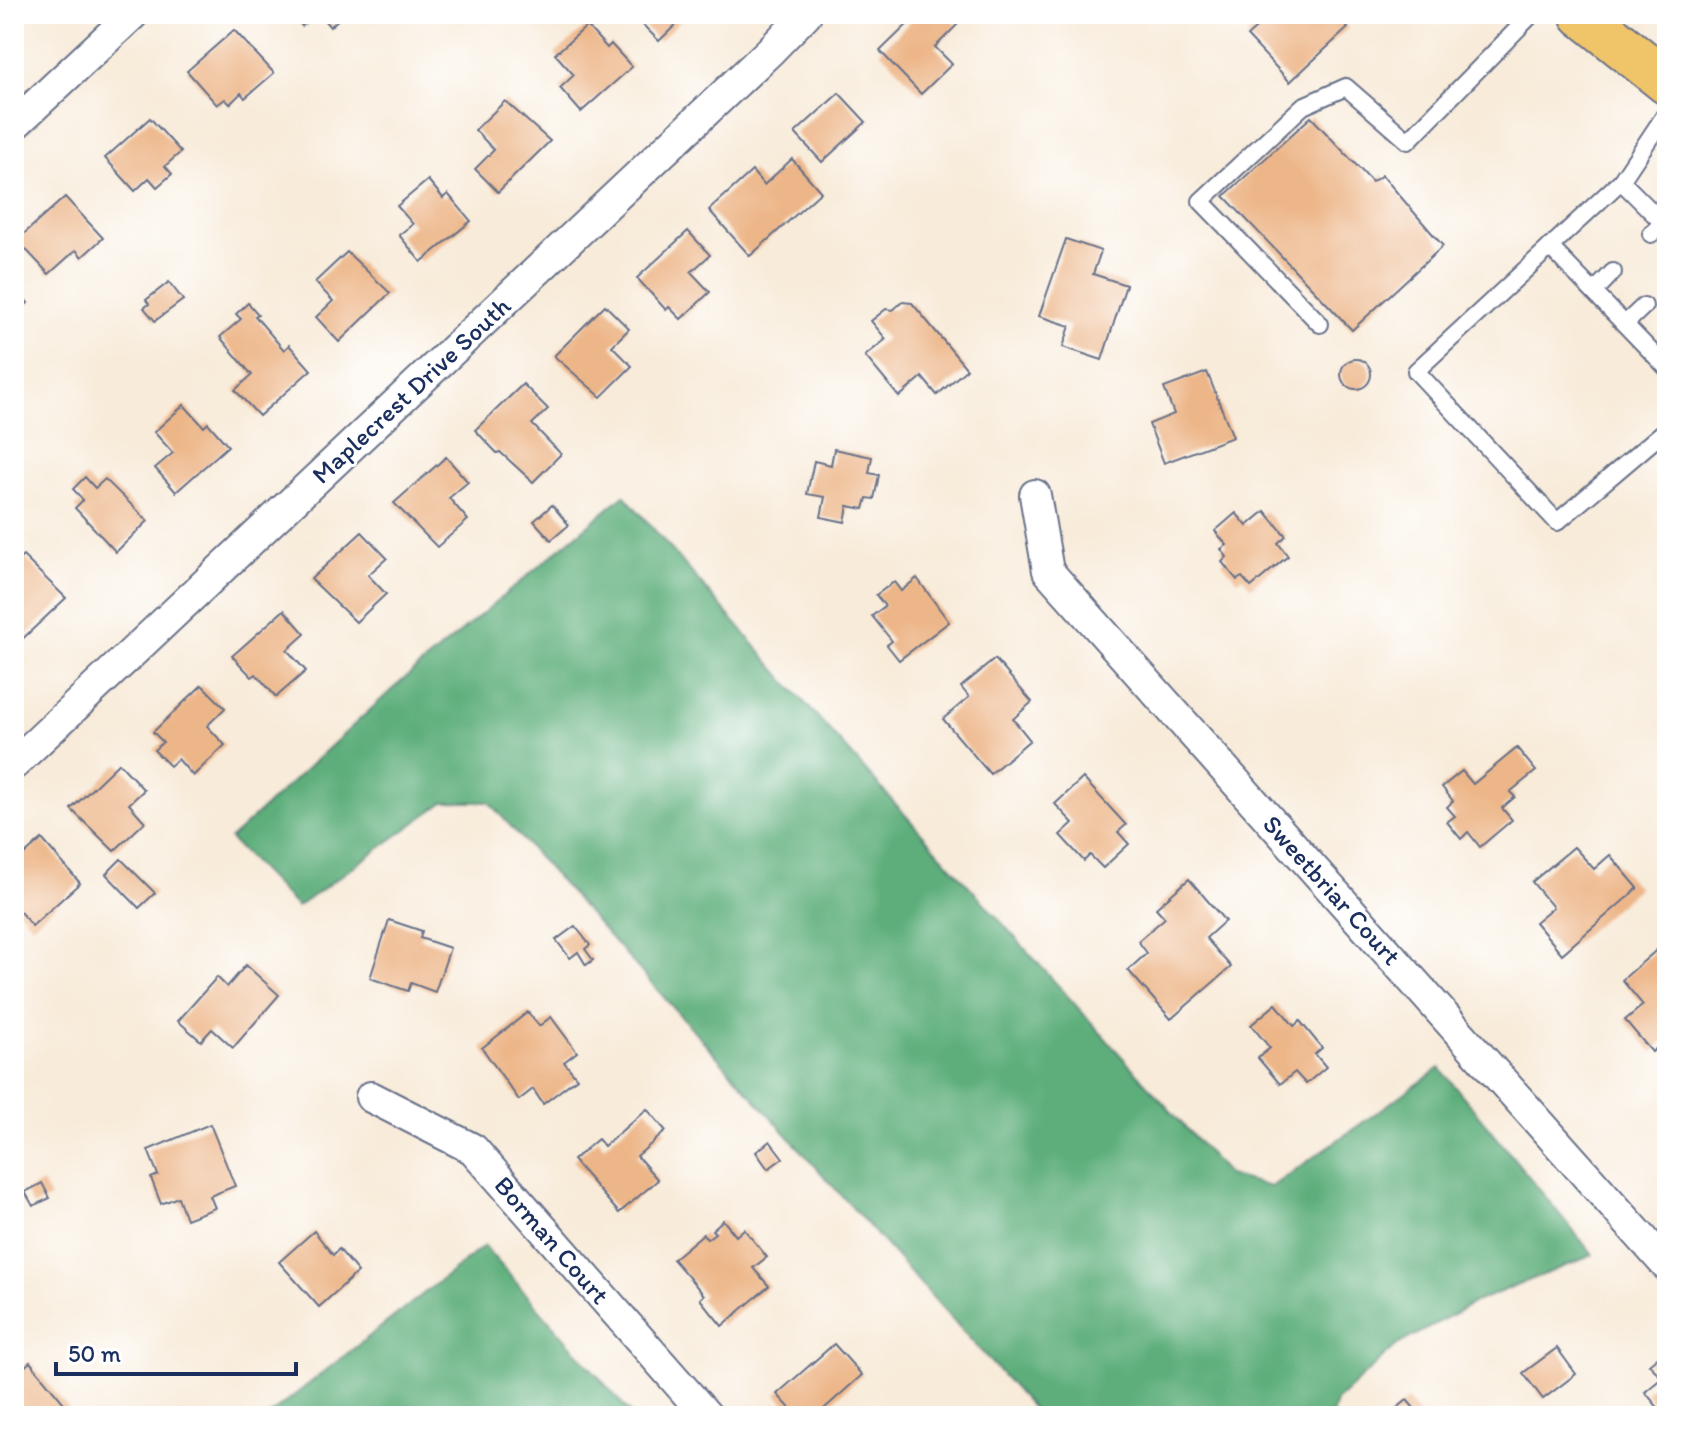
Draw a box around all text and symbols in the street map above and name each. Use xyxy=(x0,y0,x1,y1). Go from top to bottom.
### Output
street label: Maplecrest Drive South xyxy=(305,290,517,490)
street label: Sweetbriar Court xyxy=(1256,808,1408,972)
street label: Borman Court xyxy=(488,1169,616,1311)
scale bar xyxy=(56,1326,296,1376)
text: 50 m xyxy=(68,1339,121,1368)

